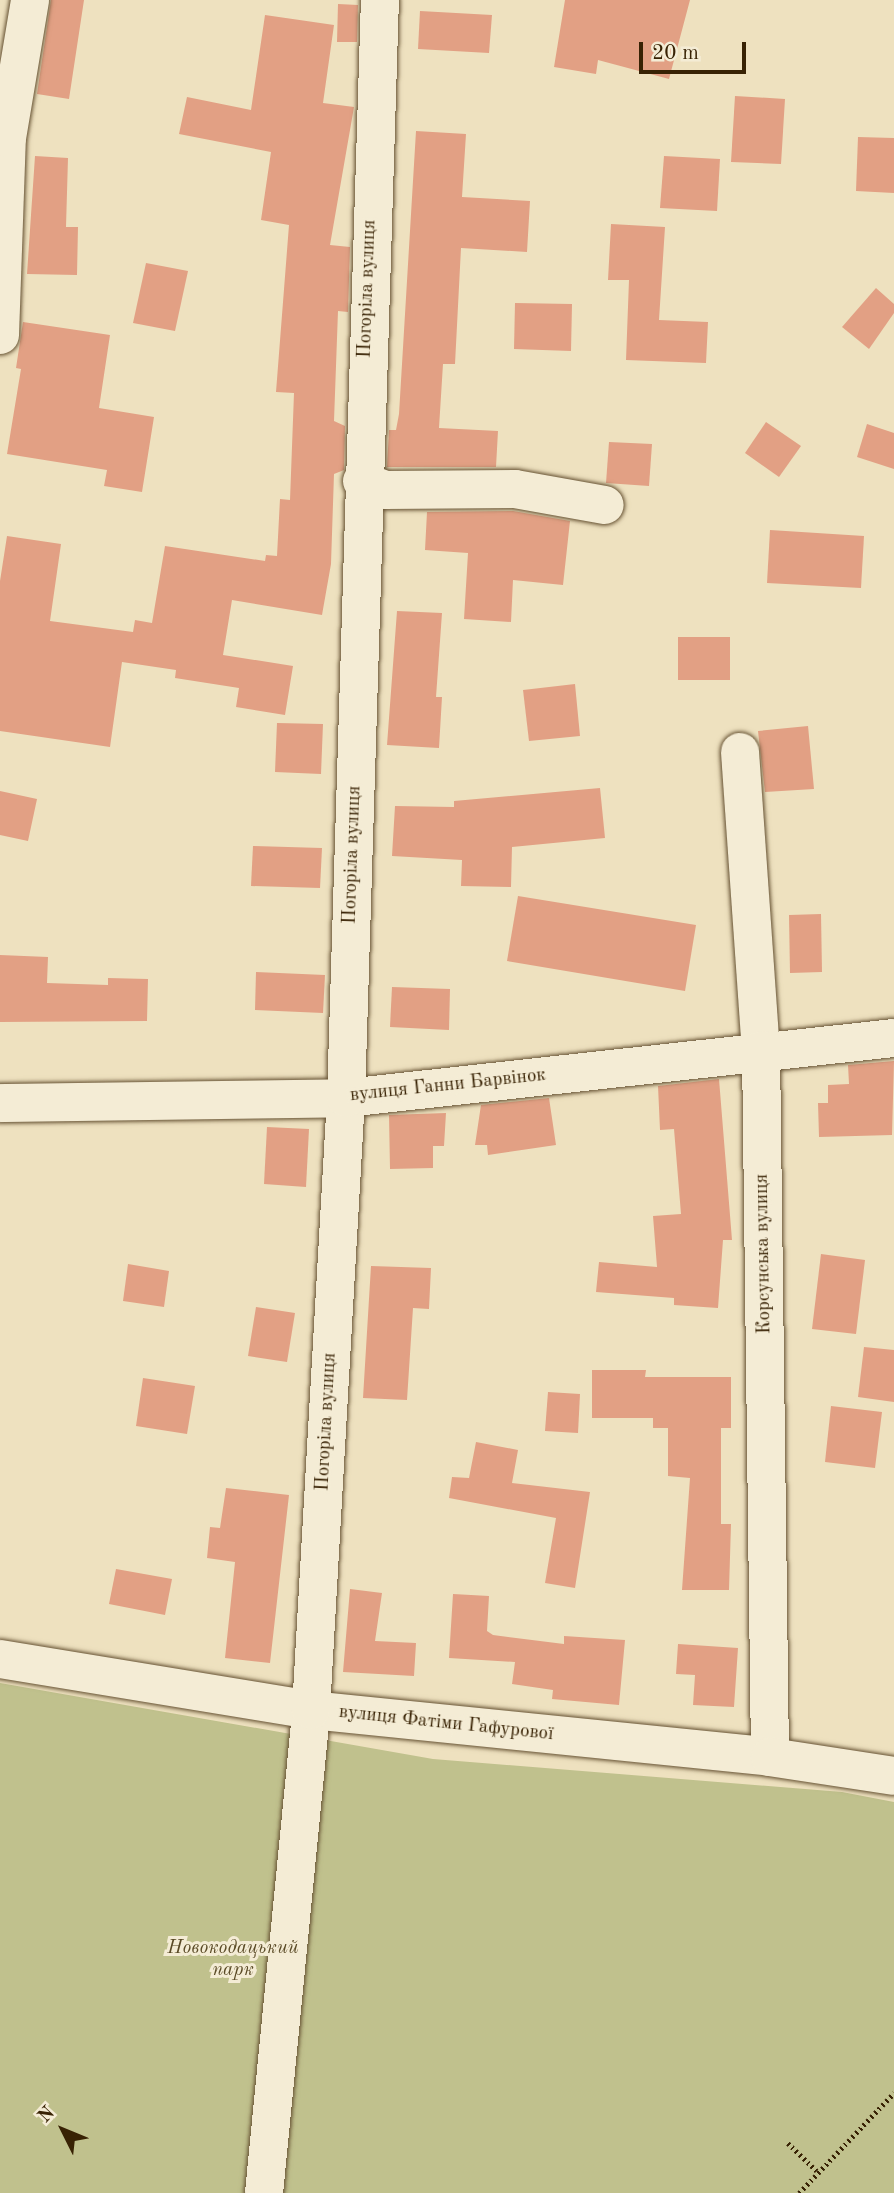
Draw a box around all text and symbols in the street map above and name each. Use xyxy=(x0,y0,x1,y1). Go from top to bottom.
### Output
scale bar xyxy=(642,28,749,72)
text: 20 m xyxy=(652,43,699,64)
street label: Погоріла вулиця xyxy=(354,219,382,359)
street label: Погоріла вулиця xyxy=(339,785,367,925)
street label: вулиця Ганни Барвінок xyxy=(349,1064,547,1108)
street label: Корсунська вулиця xyxy=(751,1174,777,1334)
street label: Погоріла вулиця xyxy=(312,1352,342,1492)
street label: вулиця Фатіми Гафурової xyxy=(338,1701,554,1747)
park label: Новокодацький парк xyxy=(167,1938,299,1982)
north arrow xyxy=(28,2095,98,2165)
text: N xyxy=(35,2104,59,2127)

